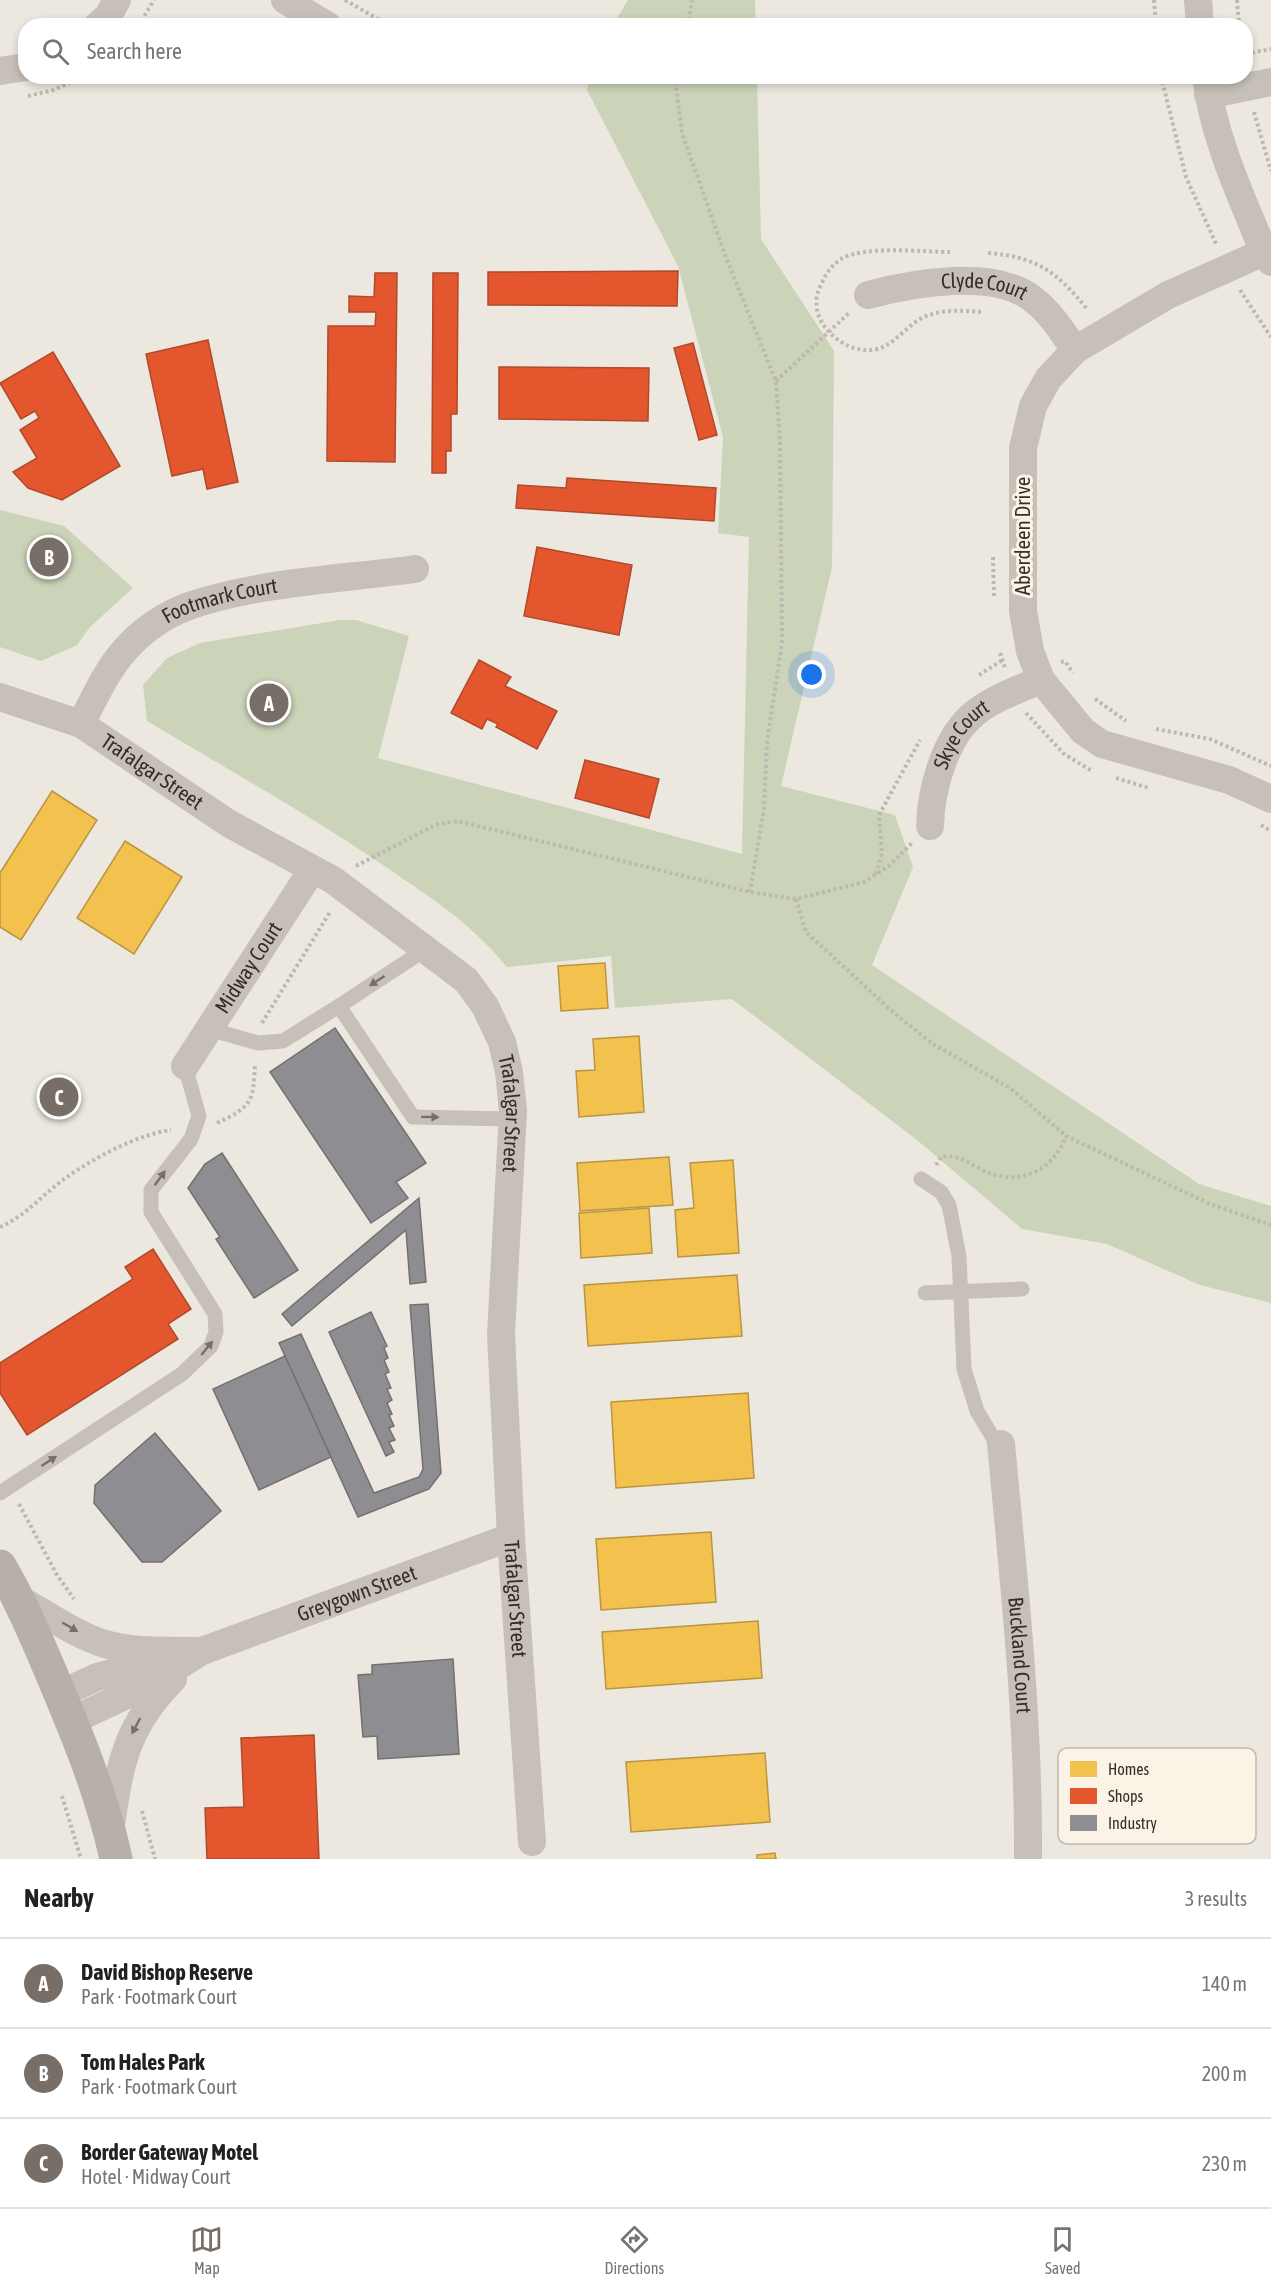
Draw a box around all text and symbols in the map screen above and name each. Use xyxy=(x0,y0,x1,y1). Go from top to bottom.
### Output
search box xyxy=(18,18,1253,84)
icon: search xyxy=(39,35,72,68)
text: Search here xyxy=(87,38,182,64)
street label: Clyde Court xyxy=(940,268,1032,304)
street label: Aberdeen Drive xyxy=(1010,477,1034,595)
pin: B xyxy=(29,534,68,580)
street label: Footmark Court xyxy=(157,573,279,628)
your location xyxy=(797,660,826,689)
pin: A xyxy=(250,680,288,726)
street label: Skye Court xyxy=(928,694,993,772)
street label: Trafalgar Street xyxy=(97,728,208,814)
street label: Midway Court xyxy=(209,917,286,1017)
one-way arrow xyxy=(369,976,385,987)
street label: Trafalgar Street xyxy=(494,1052,526,1173)
pin: C xyxy=(40,1074,78,1120)
one-way arrow xyxy=(421,1112,440,1122)
one-way arrow xyxy=(153,1170,165,1185)
one-way arrow xyxy=(200,1340,213,1356)
one-way arrow xyxy=(41,1456,57,1467)
street label: Trafalgar Street xyxy=(500,1539,532,1658)
street label: Greygown Street xyxy=(294,1560,420,1626)
street label: Buckland Court xyxy=(1004,1596,1037,1714)
one-way arrow xyxy=(62,1622,78,1633)
one-way arrow xyxy=(132,1717,142,1735)
legend xyxy=(1058,1748,1256,1844)
text: Homes xyxy=(1108,1760,1150,1778)
text: Shops xyxy=(1108,1787,1144,1806)
text: Industry xyxy=(1108,1814,1157,1833)
text: Nearby xyxy=(24,1883,94,1913)
text: 3 results xyxy=(1185,1887,1247,1910)
text: David Bishop Reserve xyxy=(81,1959,253,1985)
text: A xyxy=(39,1972,48,1995)
text: 140 m xyxy=(1202,1972,1247,1995)
text: Park · Footmark Court xyxy=(81,1985,237,2008)
text: Tom Hales Park xyxy=(81,2049,205,2075)
text: B xyxy=(39,2062,48,2085)
text: 200 m xyxy=(1202,2062,1247,2085)
text: Park · Footmark Court xyxy=(81,2075,237,2098)
text: Border Gateway Motel xyxy=(81,2139,258,2165)
text: C xyxy=(39,2152,48,2175)
text: 230 m xyxy=(1202,2152,1247,2175)
text: Hotel · Midway Court xyxy=(81,2165,231,2188)
tab: Map xyxy=(190,2223,223,2277)
tab: Directions xyxy=(604,2223,664,2277)
tab: Saved xyxy=(1045,2223,1080,2277)

